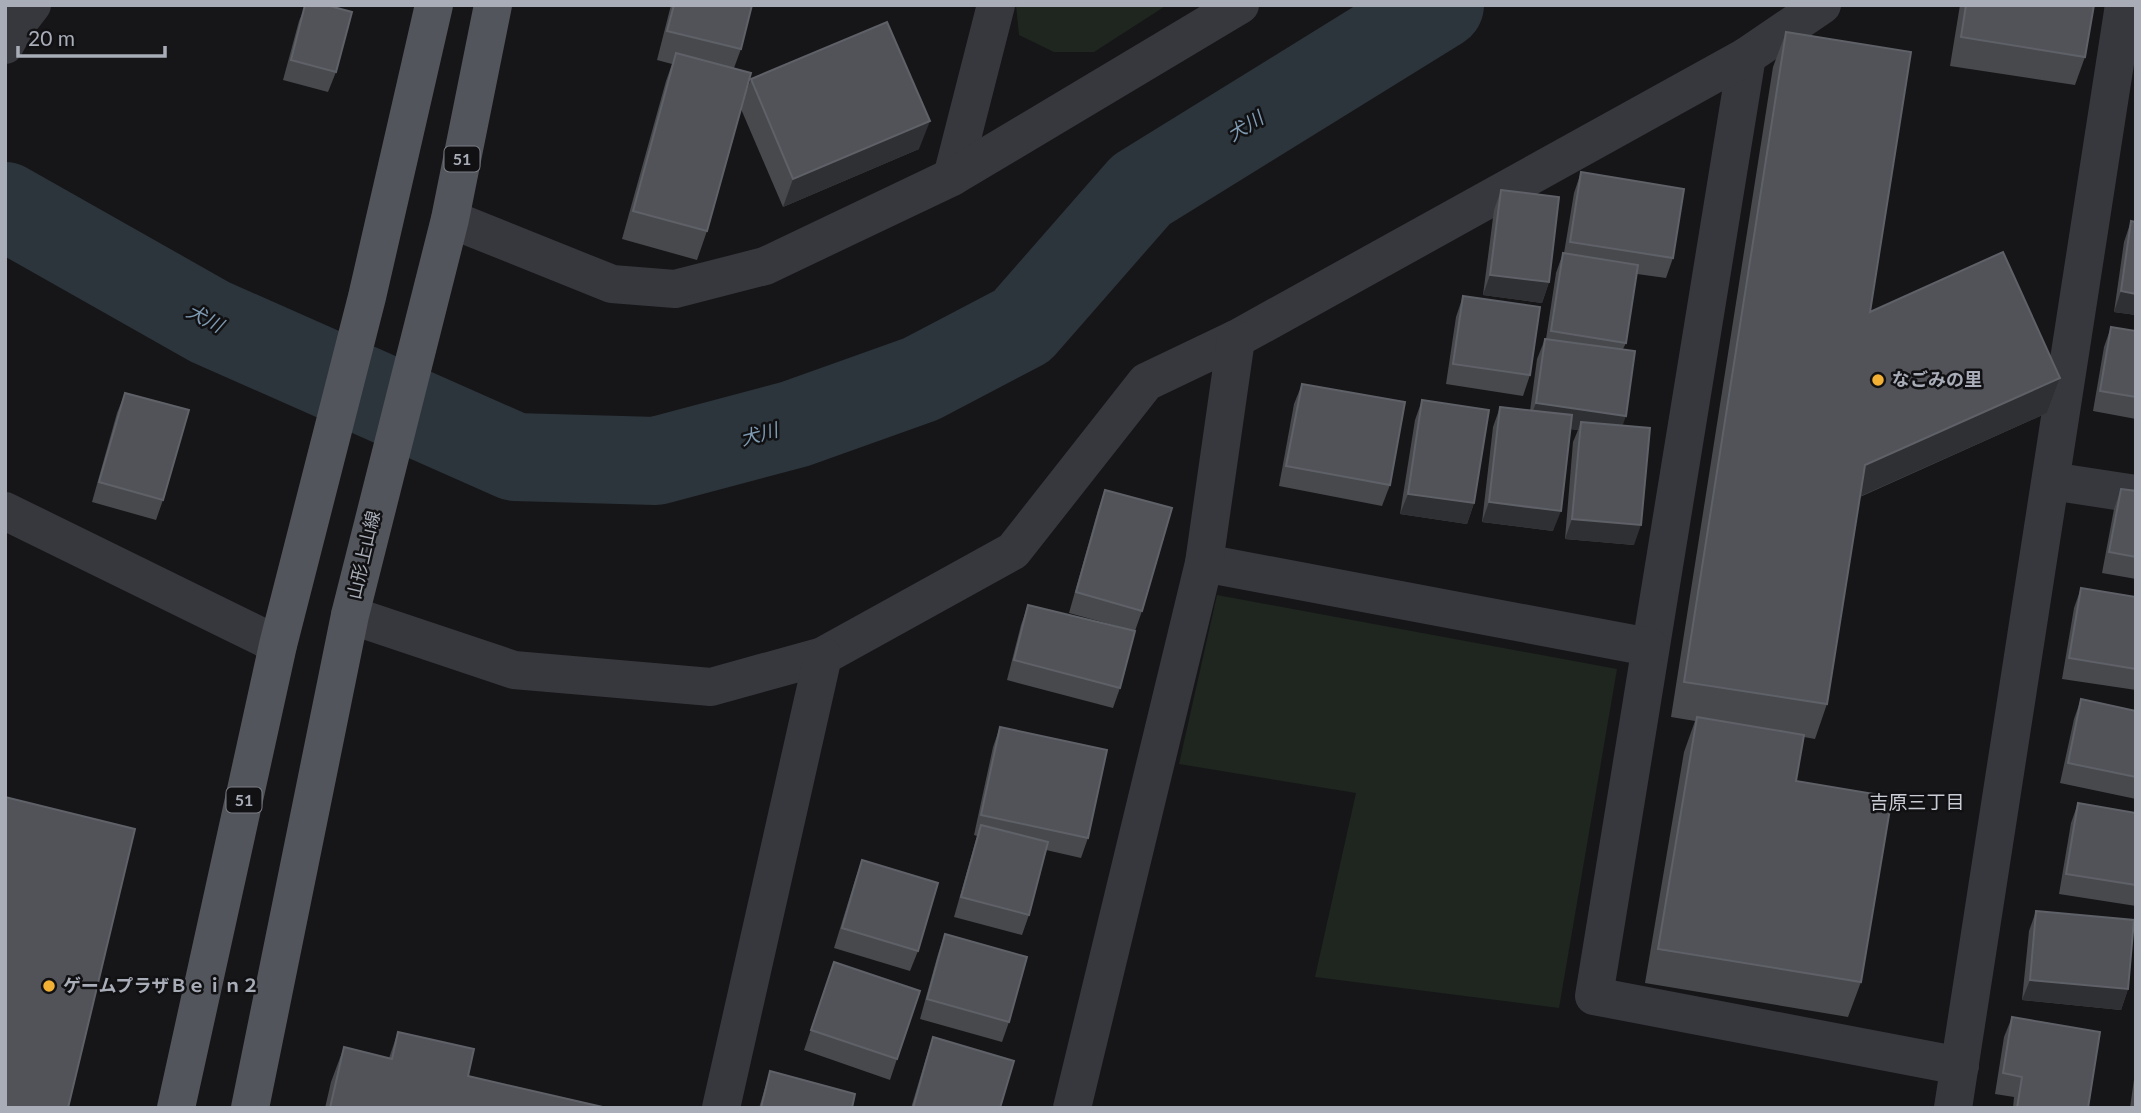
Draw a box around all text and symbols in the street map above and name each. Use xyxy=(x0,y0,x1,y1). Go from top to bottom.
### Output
scale bar xyxy=(18,14,164,58)
text: 20 m xyxy=(28,25,75,50)
water label: 犬川 xyxy=(1223,105,1269,145)
road number: 51 xyxy=(444,146,480,172)
water label: 犬川 xyxy=(183,299,229,337)
place label: なごみの里 xyxy=(1892,368,1982,390)
marker: なごみの里 xyxy=(1870,372,1886,388)
water label: 犬川 xyxy=(738,417,782,450)
street label: 山形上山線 xyxy=(342,508,384,601)
road number: 51 xyxy=(226,788,262,813)
district label: 吉原三丁目 xyxy=(1869,790,1965,813)
place label: ゲームプラザＢｅｉｎ２ xyxy=(63,974,259,996)
marker: ゲームプラザＢｅｉｎ２ xyxy=(41,978,57,994)

